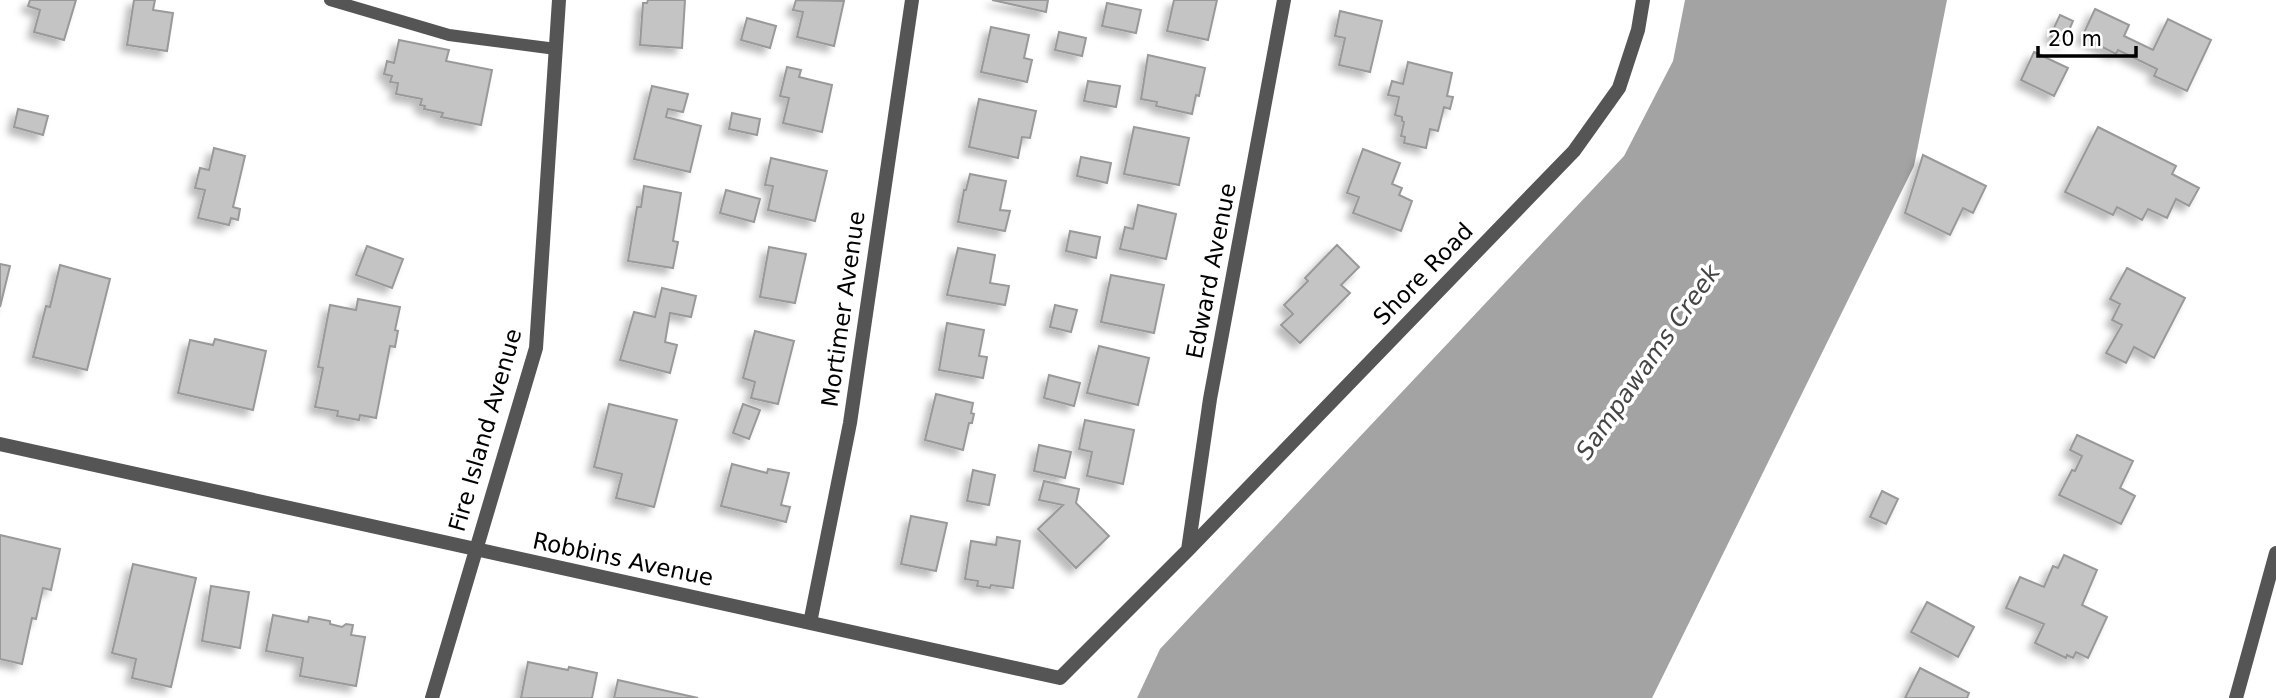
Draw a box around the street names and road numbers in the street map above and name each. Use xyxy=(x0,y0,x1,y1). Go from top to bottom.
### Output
street label: Edward Avenue xyxy=(1181,181,1241,361)
street label: Mortimer Avenue xyxy=(816,209,870,409)
street label: Shore Road xyxy=(1368,218,1478,330)
street label: Fire Island Avenue xyxy=(444,326,526,534)
street label: Robbins Avenue xyxy=(530,527,716,591)

